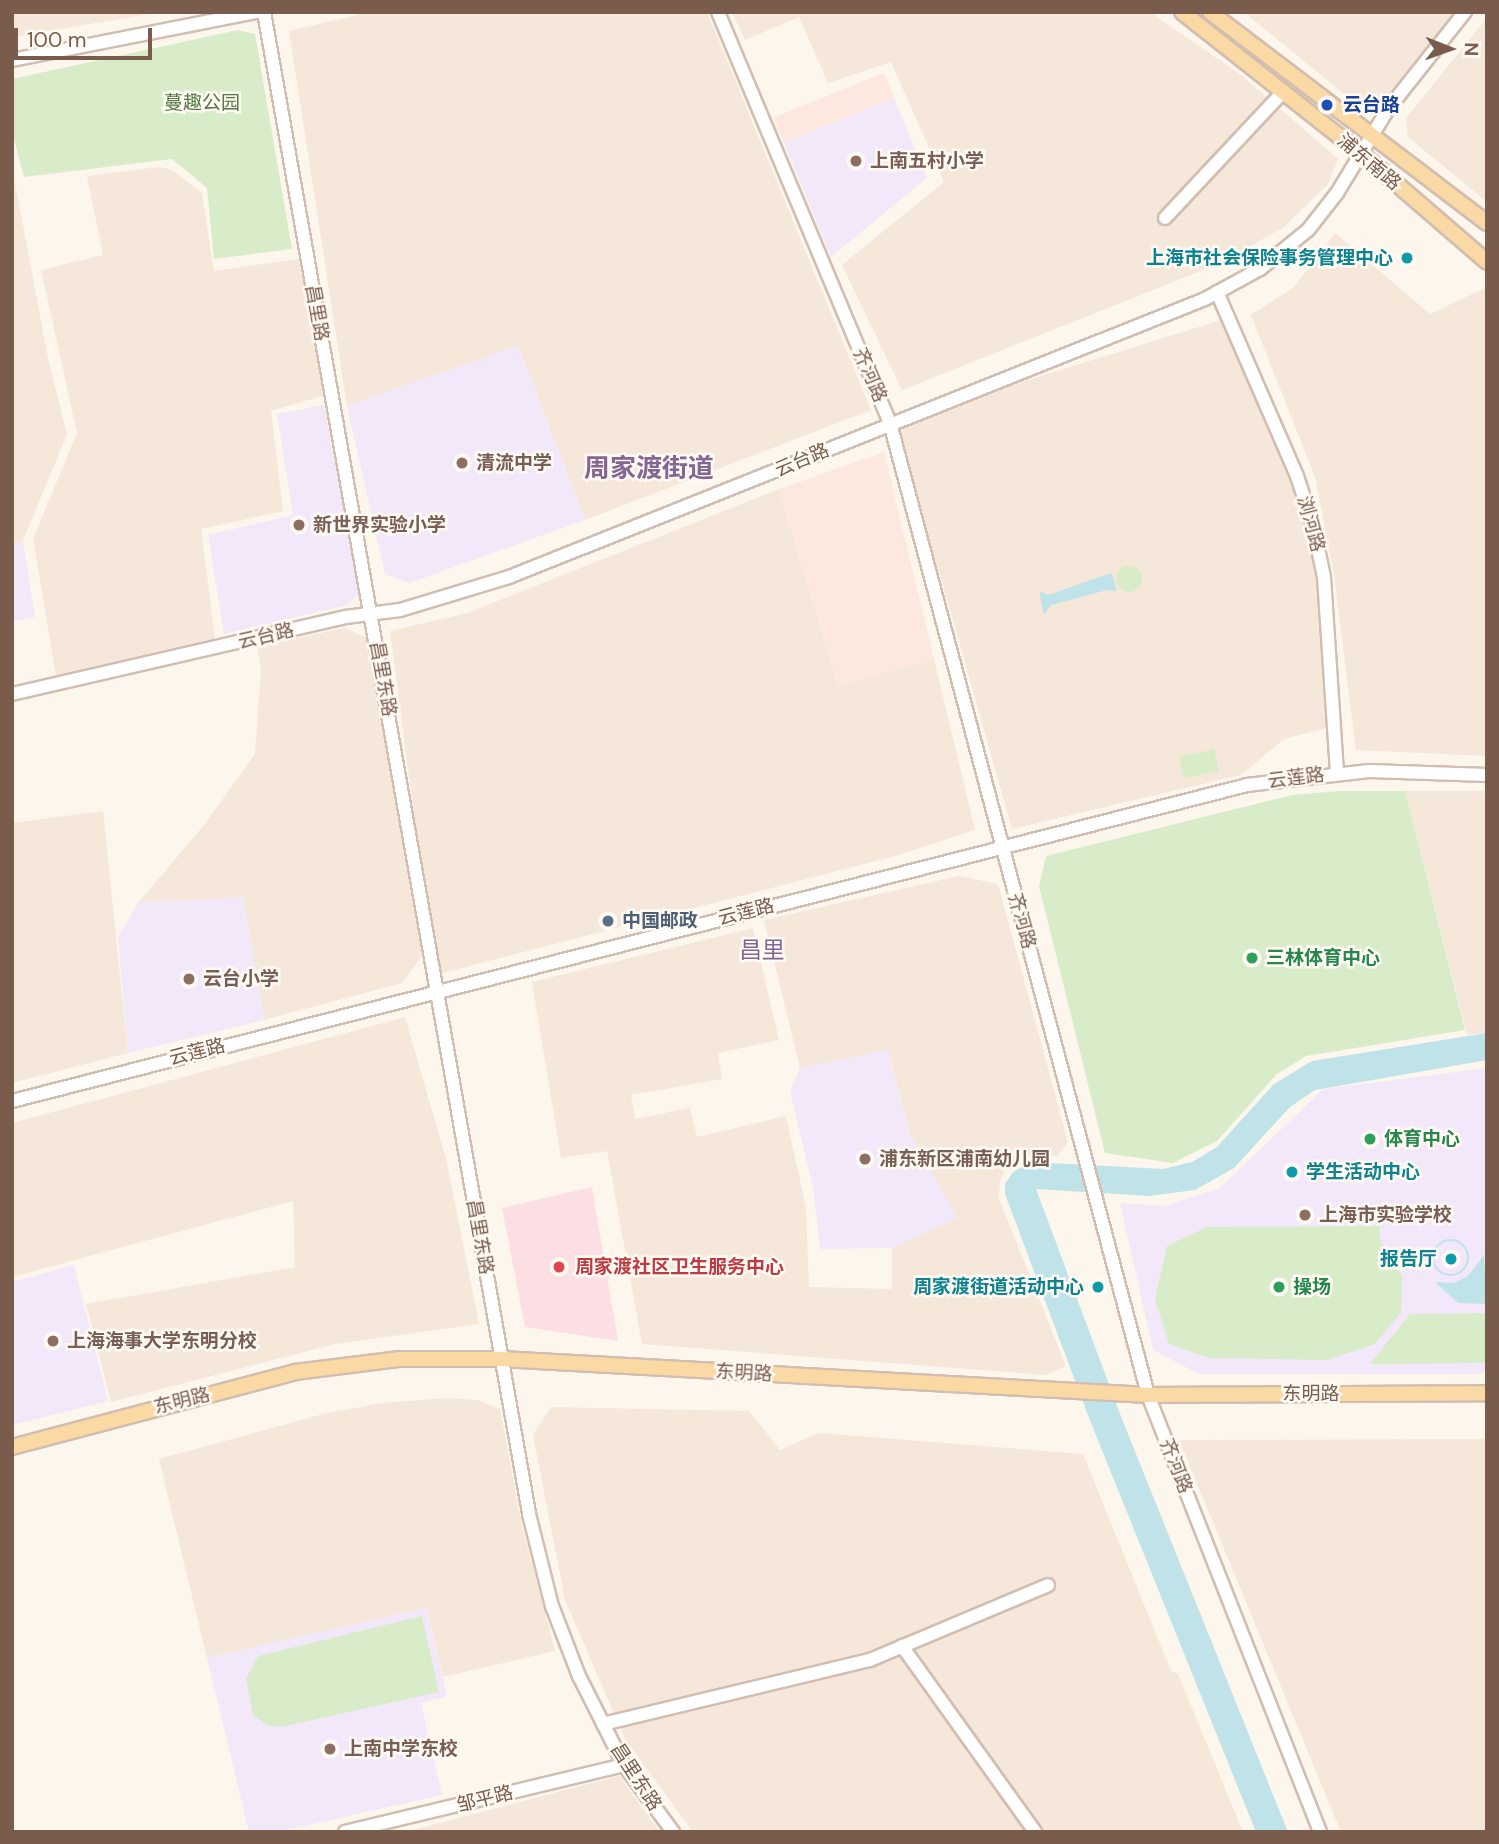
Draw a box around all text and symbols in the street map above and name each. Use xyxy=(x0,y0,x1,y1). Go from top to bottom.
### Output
scale bar xyxy=(18,14,156,58)
north arrow xyxy=(1415,14,1485,84)
text: 100 m xyxy=(27,26,87,54)
text: N xyxy=(1459,42,1484,57)
park label: 蔓趣公园 xyxy=(164,92,240,114)
place label: 云台路 xyxy=(1343,94,1400,116)
marker: 云台路 xyxy=(1317,95,1337,115)
street label: 浦东南路 xyxy=(1333,129,1405,195)
place label: 上南五村小学 xyxy=(870,150,984,172)
marker: 上南五村小学 xyxy=(848,153,864,169)
place label: 上海市社会保险事务管理中心 xyxy=(1146,247,1393,269)
marker: 上海市社会保险事务管理中心 xyxy=(1399,250,1415,266)
street label: 昌里路 xyxy=(301,283,333,343)
street label: 齐河路 xyxy=(848,344,892,406)
street label: 云台路 xyxy=(771,438,833,482)
place label: 清流中学 xyxy=(476,452,552,474)
district label: 周家渡街道 xyxy=(584,453,714,485)
marker: 清流中学 xyxy=(454,455,470,471)
street label: 浏河路 xyxy=(1293,494,1329,554)
place label: 新世界实验小学 xyxy=(313,514,446,536)
marker: 新世界实验小学 xyxy=(291,517,307,533)
street label: 云台路 xyxy=(236,618,296,654)
street label: 昌里东路 xyxy=(365,640,401,718)
street label: 云莲路 xyxy=(1266,763,1326,793)
street label: 齐河路 xyxy=(1004,891,1040,951)
street label: 云莲路 xyxy=(716,894,776,930)
place label: 中国邮政 xyxy=(622,910,698,932)
marker: 中国邮政 xyxy=(600,913,616,929)
district label: 昌里 xyxy=(739,936,785,964)
place label: 三林体育中心 xyxy=(1266,947,1380,969)
marker: 三林体育中心 xyxy=(1244,950,1260,966)
place label: 云台小学 xyxy=(203,968,279,990)
marker: 云台小学 xyxy=(181,971,197,987)
street label: 云莲路 xyxy=(167,1034,227,1070)
place label: 体育中心 xyxy=(1384,1128,1460,1150)
marker: 体育中心 xyxy=(1362,1131,1378,1147)
place label: 浦东新区浦南幼儿园 xyxy=(879,1148,1050,1170)
marker: 浦东新区浦南幼儿园 xyxy=(857,1151,873,1167)
place label: 学生活动中心 xyxy=(1306,1161,1420,1183)
marker: 学生活动中心 xyxy=(1284,1164,1300,1180)
street label: 昌里东路 xyxy=(462,1198,498,1276)
place label: 上海市实验学校 xyxy=(1319,1204,1452,1226)
marker: 上海市实验学校 xyxy=(1297,1207,1313,1223)
place label: 报告厅 xyxy=(1380,1248,1437,1270)
marker: 报告厅 xyxy=(1443,1251,1459,1267)
place label: 周家渡社区卫生服务中心 xyxy=(575,1256,784,1278)
marker: 周家渡社区卫生服务中心 xyxy=(549,1257,569,1277)
place label: 周家渡街道活动中心 xyxy=(913,1276,1084,1298)
place label: 操场 xyxy=(1293,1276,1331,1298)
marker: 周家渡街道活动中心 xyxy=(1090,1279,1106,1295)
marker: 操场 xyxy=(1271,1279,1287,1295)
place label: 上海海事大学东明分校 xyxy=(67,1330,257,1352)
marker: 上海海事大学东明分校 xyxy=(45,1333,61,1349)
street label: 东明路 xyxy=(715,1360,773,1386)
street label: 东明路 xyxy=(152,1383,212,1419)
street label: 东明路 xyxy=(1283,1383,1339,1405)
street label: 齐河路 xyxy=(1155,1435,1197,1497)
place label: 上南中学东校 xyxy=(344,1738,458,1760)
street label: 昌里东路 xyxy=(606,1739,666,1815)
marker: 上南中学东校 xyxy=(322,1741,338,1757)
street label: 邹平路 xyxy=(455,1781,515,1817)

